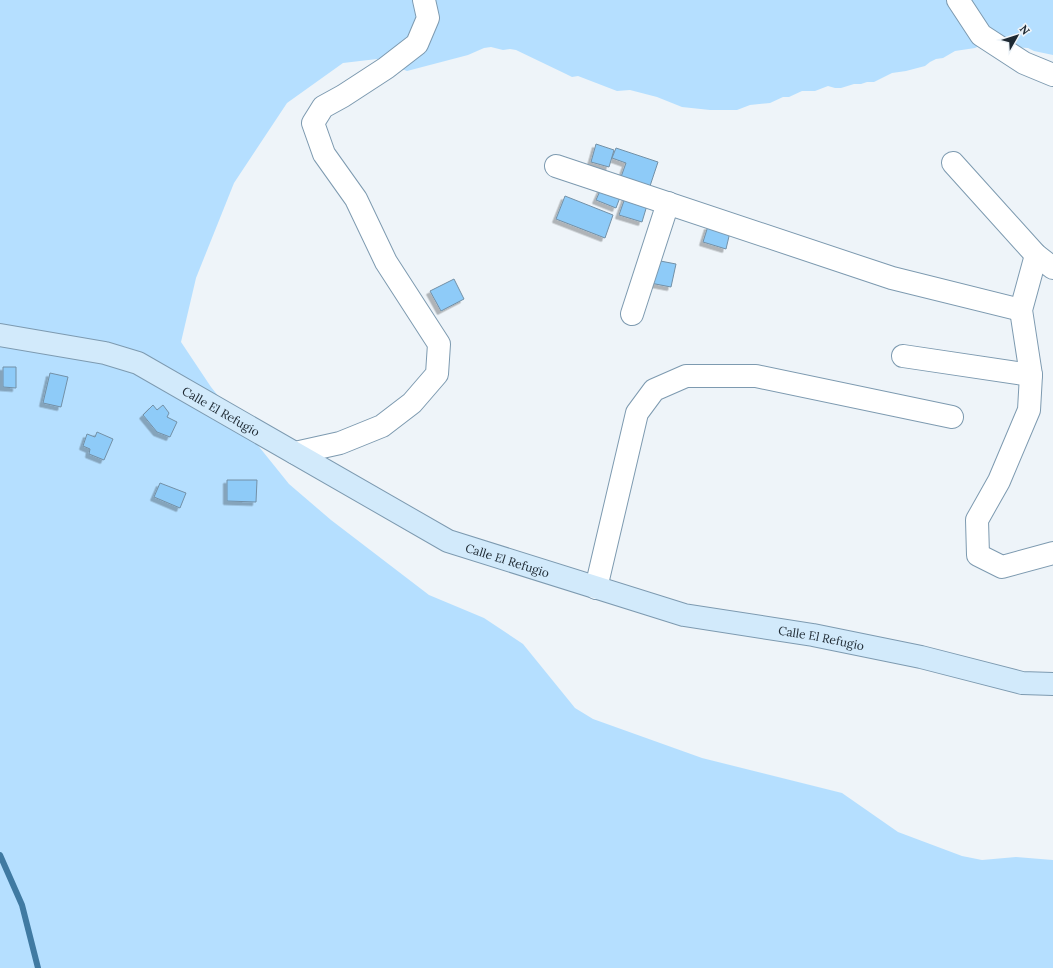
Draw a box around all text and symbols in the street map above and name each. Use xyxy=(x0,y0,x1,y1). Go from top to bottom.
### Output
north arrow xyxy=(997,16,1037,56)
text: N xyxy=(1017,22,1033,38)
street label: Calle El Refugio xyxy=(180,383,263,439)
street label: Calle El Refugio xyxy=(464,539,552,580)
street label: Calle El Refugio xyxy=(777,622,866,653)

